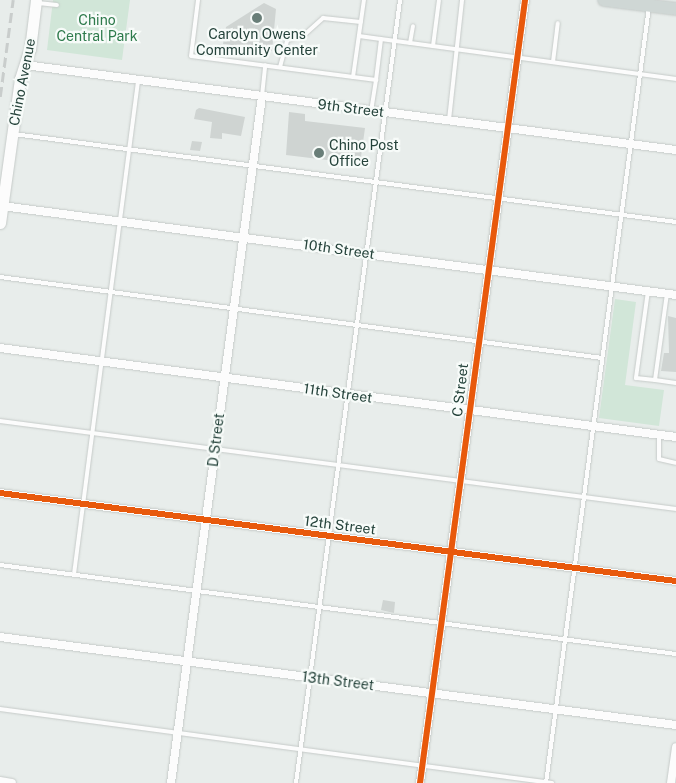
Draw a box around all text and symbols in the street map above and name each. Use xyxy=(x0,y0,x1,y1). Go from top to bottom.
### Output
park label: Chino Central Park xyxy=(56,12,138,44)
marker: Carolyn Owens Community Center xyxy=(251,12,263,24)
place label: Carolyn Owens Community Center xyxy=(196,26,318,58)
street label: Chino Avenue xyxy=(5,37,39,127)
street label: 9th Street xyxy=(317,96,385,120)
place label: Chino Post Office xyxy=(329,137,399,170)
marker: Chino Post Office xyxy=(313,147,325,159)
street label: 10th Street xyxy=(302,236,376,262)
street label: C Street xyxy=(448,362,472,418)
street label: 11th Street xyxy=(303,380,373,406)
street label: D Street xyxy=(204,412,228,468)
street label: 12th Street xyxy=(303,512,377,538)
street label: 13th Street xyxy=(301,668,375,694)

